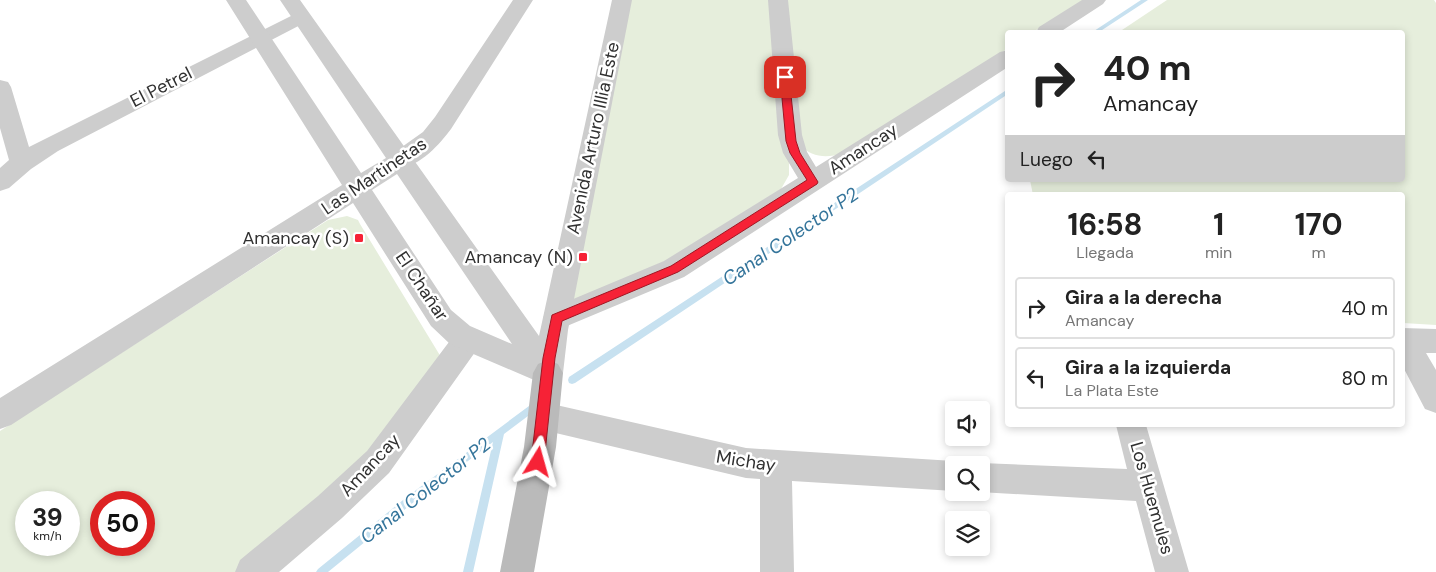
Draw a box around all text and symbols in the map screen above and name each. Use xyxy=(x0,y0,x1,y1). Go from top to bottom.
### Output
street label: Avenida Arturo Illia Este xyxy=(561,40,625,236)
text: 40 m xyxy=(1103,45,1192,91)
icon: right xyxy=(1020,50,1085,115)
pin xyxy=(764,56,806,98)
street label: El Petrel xyxy=(126,61,196,113)
icon: arrive xyxy=(771,63,799,91)
text: Amancay xyxy=(1103,89,1198,118)
street label: Amancay xyxy=(824,118,902,180)
street label: Las Martinetas xyxy=(317,132,431,220)
icon: left xyxy=(1083,145,1111,173)
text: Luego xyxy=(1020,147,1073,172)
water label: Canal Colector P2 xyxy=(717,182,863,291)
text: 16:58 xyxy=(1067,205,1143,244)
text: 1 xyxy=(1213,205,1224,244)
text: 170 xyxy=(1295,205,1343,244)
place label: Amancay (S) xyxy=(242,226,349,250)
marker: Amancay (S) xyxy=(353,232,365,244)
text: Llegada xyxy=(1076,242,1134,263)
text: min xyxy=(1205,242,1232,263)
text: m xyxy=(1311,242,1326,263)
place label: Amancay (N) xyxy=(464,245,573,269)
street label: El Chañar xyxy=(390,247,454,326)
marker: Amancay (N) xyxy=(577,251,589,263)
text: Gira a la derecha xyxy=(1065,285,1222,310)
icon: right xyxy=(1022,294,1050,322)
text: 40 m xyxy=(1341,296,1388,321)
text: Amancay xyxy=(1065,310,1134,331)
text: Gira a la izquierda xyxy=(1065,355,1231,380)
icon: left xyxy=(1022,364,1050,392)
text: 80 m xyxy=(1341,366,1388,391)
text: La Plata Este xyxy=(1065,380,1159,401)
map controls xyxy=(945,401,990,556)
button: sound xyxy=(945,401,990,446)
street label: Amancay xyxy=(335,428,405,502)
water label: Canal Colector P2 xyxy=(355,432,496,549)
position arrow xyxy=(511,435,563,487)
street label: Los Huemules xyxy=(1124,439,1180,557)
street label: Michay xyxy=(715,444,777,478)
button: search xyxy=(945,456,990,501)
speed limit sign: 50 xyxy=(90,491,155,556)
text: 39 xyxy=(32,501,63,534)
button: layers xyxy=(945,511,990,556)
text: km/h xyxy=(33,528,62,544)

